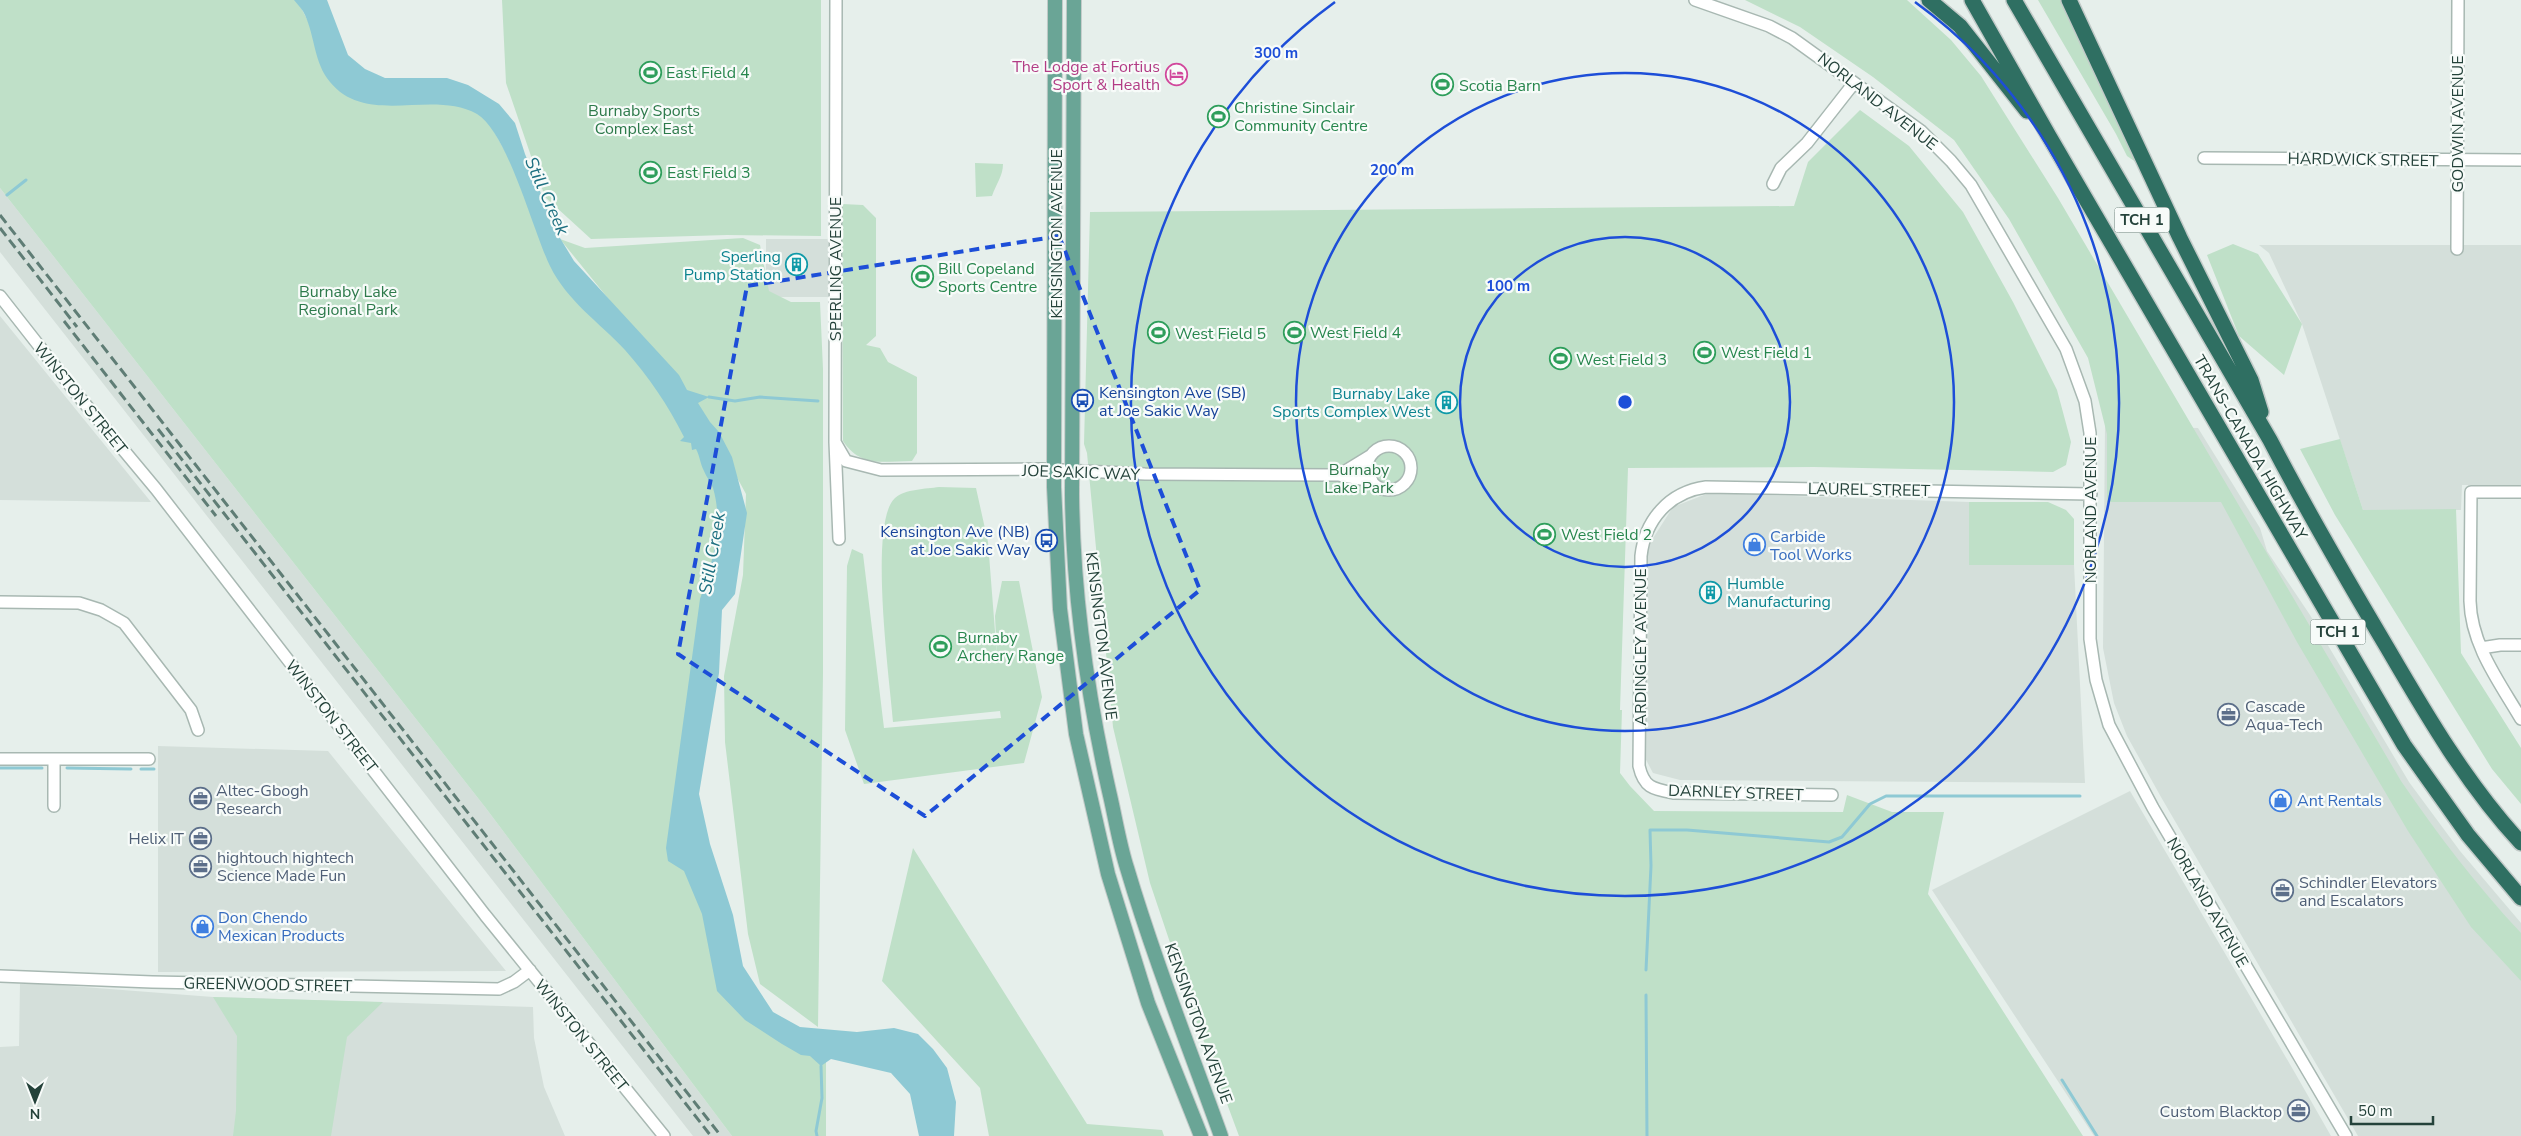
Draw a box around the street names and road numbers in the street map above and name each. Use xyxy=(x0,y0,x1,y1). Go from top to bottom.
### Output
street label: NORLAND AVENUE xyxy=(1813,48,1942,156)
street label: GODWIN AVENUE xyxy=(2447,55,2469,193)
street label: HARDWICK STREET xyxy=(2287,148,2439,172)
street label: KENSINGTON AVENUE xyxy=(1046,149,1068,319)
street label: SPERLING AVENUE xyxy=(825,197,847,341)
road number: TCH 1 xyxy=(2114,208,2170,232)
street label: WINSTON STREET xyxy=(28,338,133,460)
street label: TRANS-CANADA HIGHWAY xyxy=(2188,351,2312,544)
street label: NORLAND AVENUE xyxy=(2080,437,2102,583)
street label: JOE SAKIC WAY xyxy=(1020,460,1141,486)
street label: LAUREL STREET xyxy=(1808,478,1931,502)
street label: KENSINGTON AVENUE xyxy=(1080,551,1122,722)
street label: ARDINGLEY AVENUE xyxy=(1630,568,1652,726)
road number: TCH 1 xyxy=(2310,620,2366,644)
street label: WINSTON STREET xyxy=(280,655,383,778)
street label: DARNLEY STREET xyxy=(1668,780,1804,806)
street label: NORLAND AVENUE xyxy=(2161,834,2253,971)
street label: KENSINGTON AVENUE xyxy=(1159,940,1237,1107)
street label: GREENWOOD STREET xyxy=(183,973,353,997)
street label: WINSTON STREET xyxy=(529,975,634,1097)

